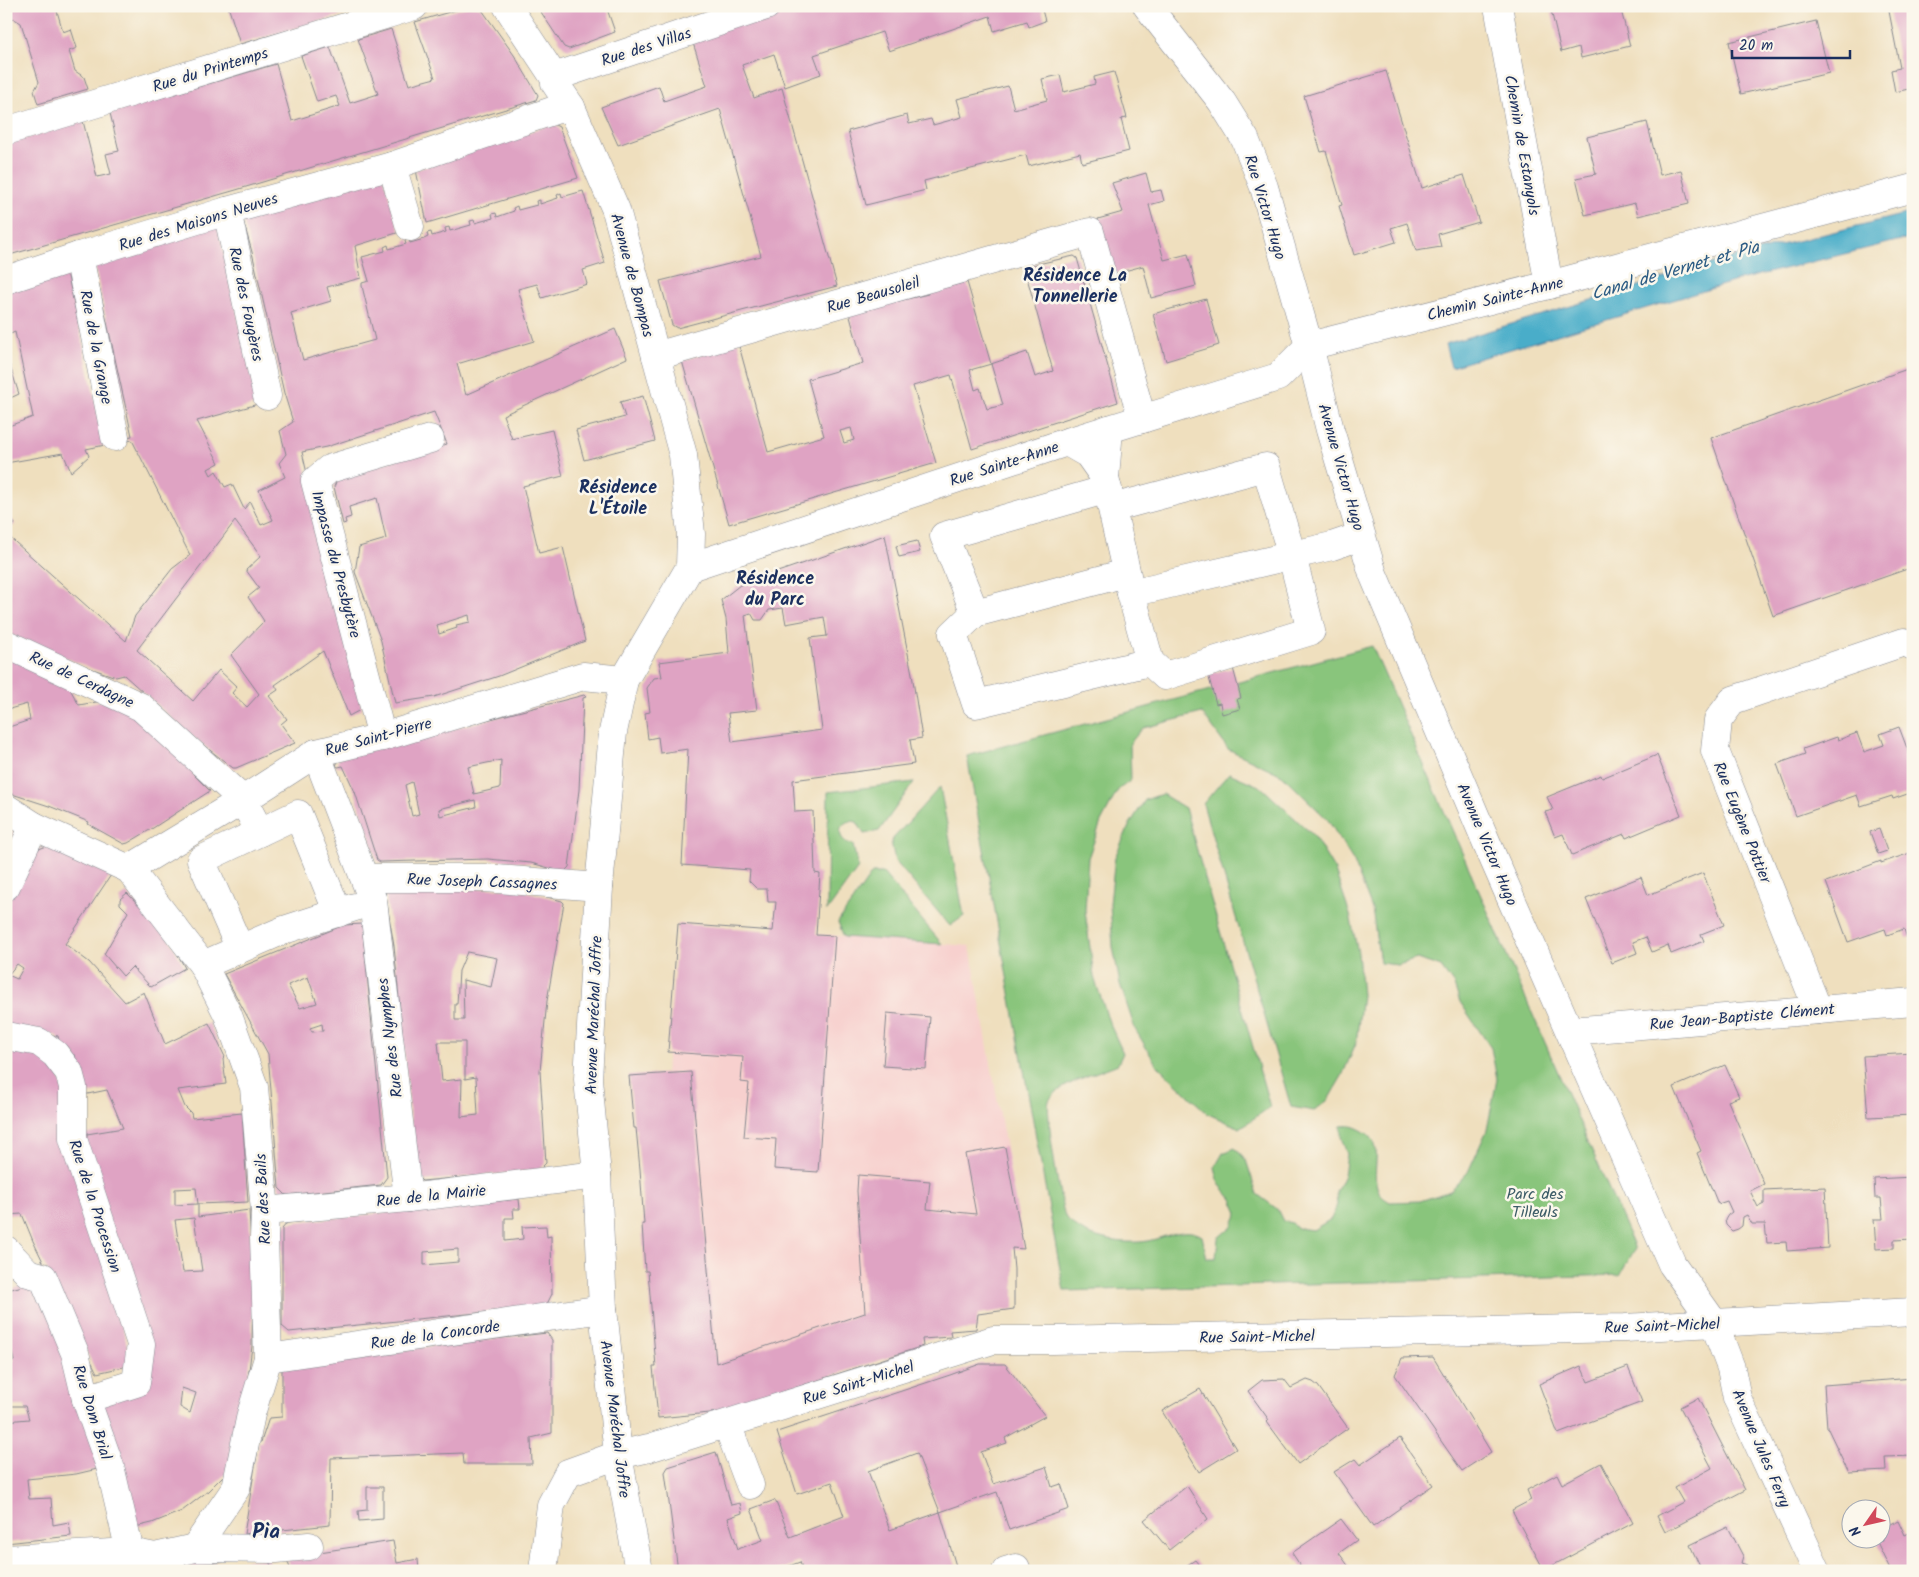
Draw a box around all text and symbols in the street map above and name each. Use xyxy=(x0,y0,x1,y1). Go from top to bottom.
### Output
street label: Rue des Villas xyxy=(598,21,695,74)
scale bar xyxy=(1732,28,1849,60)
text: 20 m xyxy=(1739,34,1773,58)
street label: Rue du Printemps xyxy=(150,41,271,100)
street label: Chemin de Estanyols xyxy=(1497,73,1546,218)
street label: Rue Victor Hugo xyxy=(1237,152,1292,263)
street label: Rue des Maisons Neuves xyxy=(116,186,281,259)
street label: Avenue de Bompas xyxy=(603,211,660,340)
water label: Canal de Vernet et Pia xyxy=(1588,233,1764,309)
street label: Rue des Fougères xyxy=(221,245,270,364)
district label: Résidence La Tonnellerie xyxy=(1023,262,1127,312)
street label: Rue Beausoleil xyxy=(824,270,923,321)
street label: Chemin Sainte-Anne xyxy=(1424,270,1566,329)
street label: Rue de la Grange xyxy=(72,288,119,407)
street label: Avenue Victor Hugo xyxy=(1310,401,1371,534)
street label: Rue Sainte-Anne xyxy=(947,435,1062,494)
district label: Résidence L'Étoile xyxy=(579,474,657,524)
street label: Impasse du Presbytère xyxy=(304,488,367,641)
district label: Résidence du Parc xyxy=(736,565,814,615)
street label: Rue de Cerdagne xyxy=(25,645,138,716)
street label: Rue Saint-Pierre xyxy=(322,711,435,764)
street label: Rue Eugène Pottier xyxy=(1706,758,1778,889)
street label: Avenue Victor Hugo xyxy=(1449,779,1524,910)
street label: Rue Joseph Cassagnes xyxy=(406,867,558,898)
street label: Avenue Maréchal Joffre xyxy=(579,935,610,1095)
street label: Rue des Nymphes xyxy=(371,976,410,1099)
street label: Rue Jean-Baptiste Clément xyxy=(1648,997,1837,1038)
street label: Rue de la Procession xyxy=(61,1137,128,1276)
street label: Rue des Bails xyxy=(249,1152,278,1245)
street label: Rue de la Mairie xyxy=(375,1178,487,1215)
park label: Parc des Tilleuls xyxy=(1506,1182,1564,1225)
street label: Rue Saint-Michel xyxy=(1604,1312,1720,1341)
street label: Rue de la Concorde xyxy=(369,1314,501,1357)
street label: Rue Saint-Michel xyxy=(1199,1324,1315,1351)
street label: Avenue Maréchal Joffre xyxy=(592,1339,637,1499)
street label: Rue Saint-Michel xyxy=(799,1355,918,1412)
street label: Rue Dom Brial xyxy=(65,1362,118,1463)
street label: Avenue Jules Ferry xyxy=(1724,1385,1797,1512)
north arrow xyxy=(1842,1500,1892,1550)
district label: Pia xyxy=(252,1516,280,1549)
text: N xyxy=(1844,1521,1868,1541)

